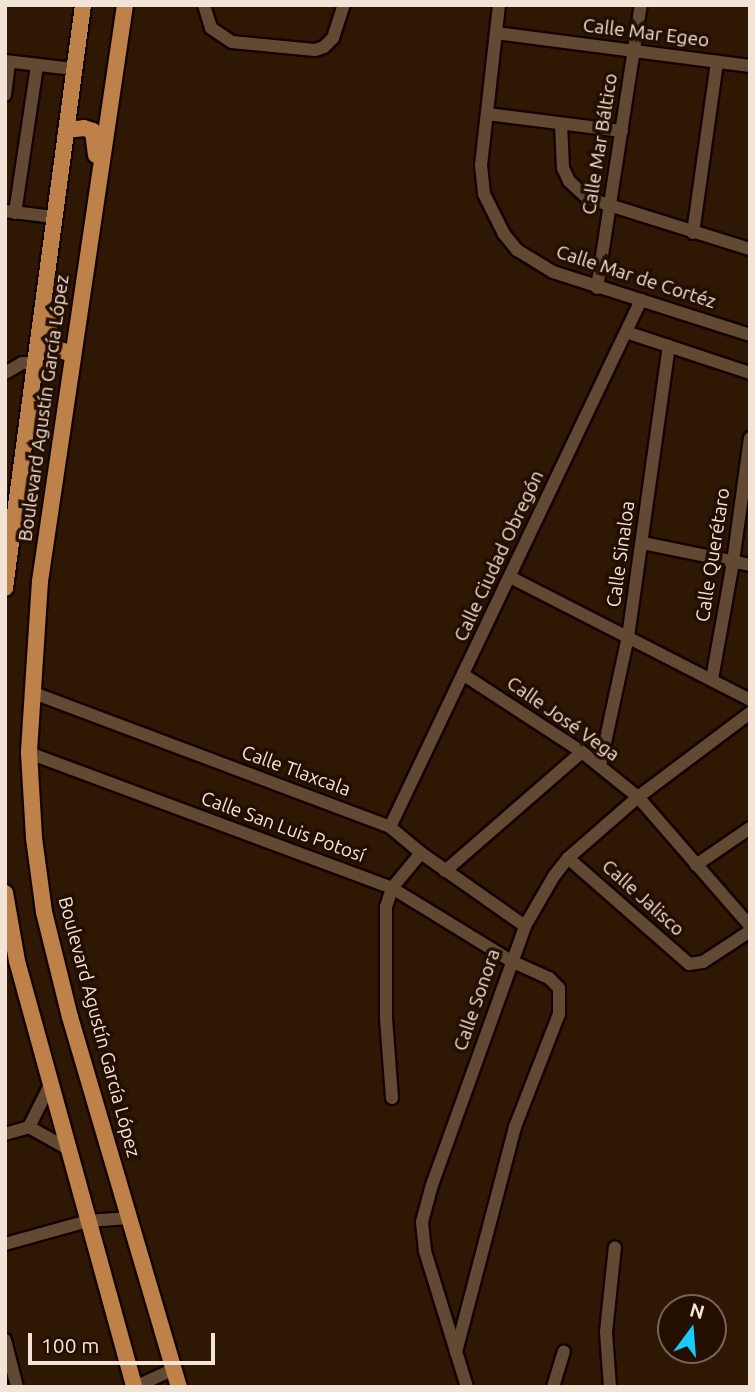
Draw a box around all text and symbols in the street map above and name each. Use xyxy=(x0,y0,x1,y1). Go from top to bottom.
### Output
street label: Calle Mar Egeo xyxy=(582,14,710,52)
street label: Calle Mar Báltico xyxy=(578,72,622,216)
street label: Calle Mar de Cortéz xyxy=(553,240,719,314)
street label: Boulevard Agustín García López xyxy=(14,273,74,543)
street label: Calle Ciudad Obregón xyxy=(449,467,549,645)
street label: Calle Querétaro xyxy=(691,486,735,624)
street label: Calle Sinaloa xyxy=(602,499,640,609)
street label: Calle José Vega xyxy=(502,672,624,766)
street label: Calle Tlaxcala xyxy=(238,741,354,801)
street label: Calle San Luis Potosí xyxy=(198,787,368,867)
street label: Calle Jalisco xyxy=(597,855,689,941)
street label: Boulevard Agustín García López xyxy=(53,894,145,1160)
street label: Calle Sonora xyxy=(449,946,505,1054)
north arrow xyxy=(657,1294,727,1364)
text: N xyxy=(687,1298,707,1323)
scale bar xyxy=(32,1318,219,1362)
text: 100 m xyxy=(41,1333,99,1357)

